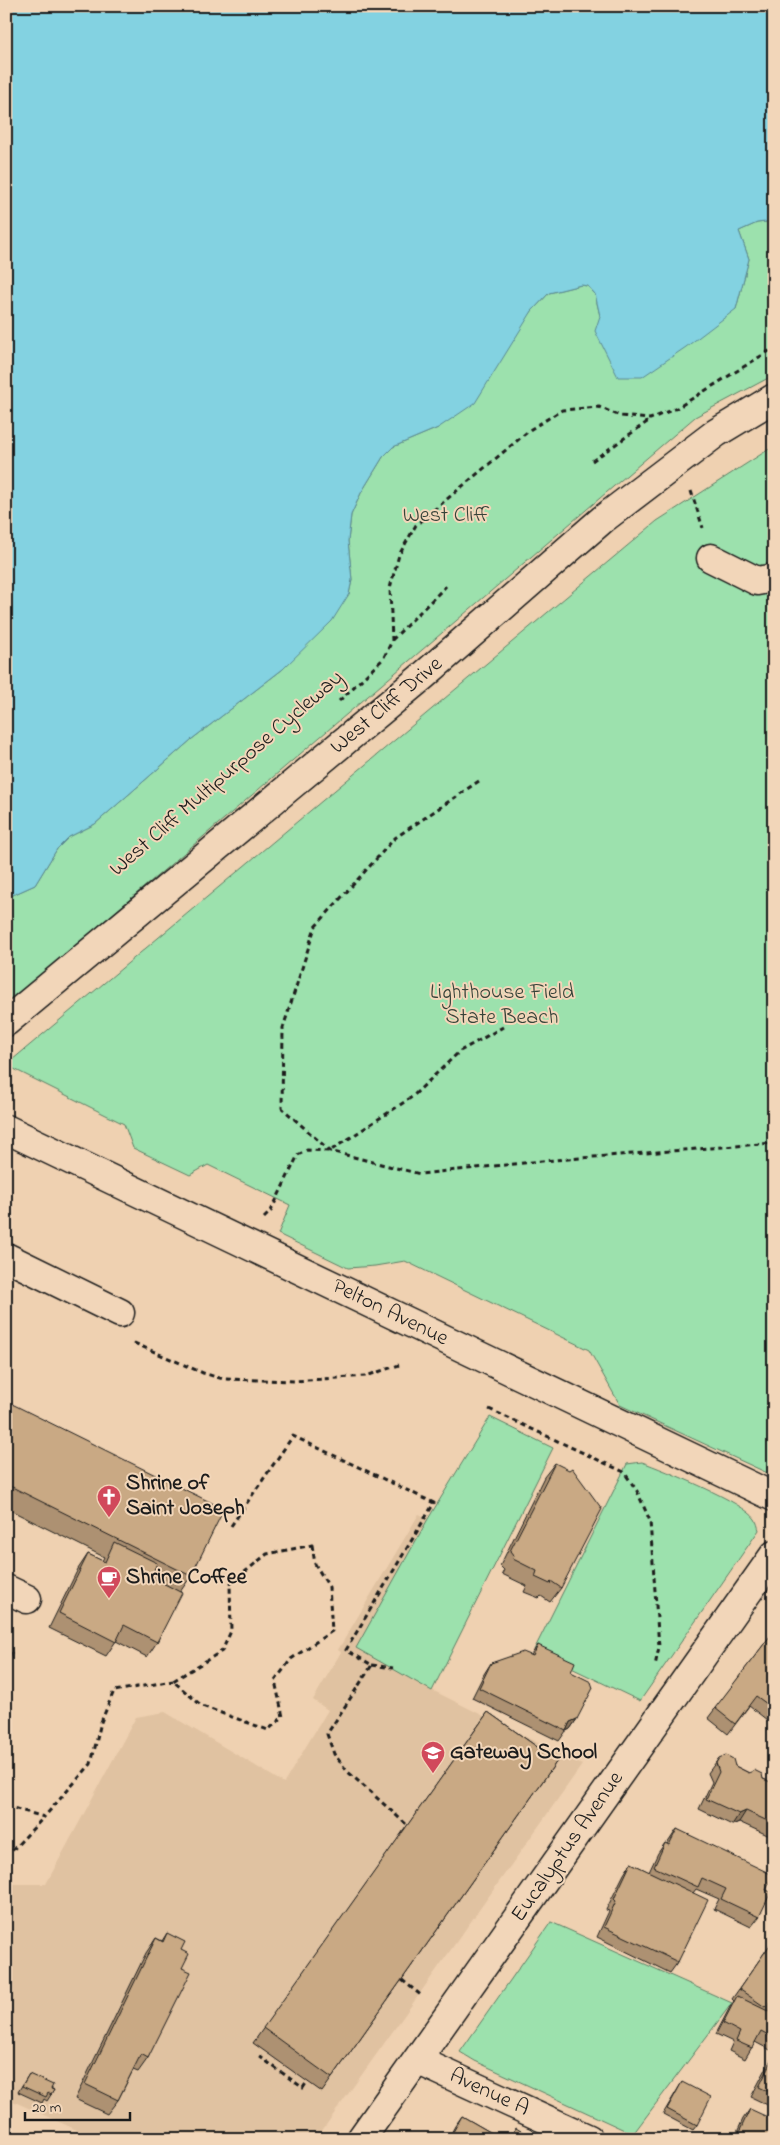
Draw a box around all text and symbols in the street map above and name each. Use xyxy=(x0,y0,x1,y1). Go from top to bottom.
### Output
park label: West Cliff xyxy=(403,500,489,532)
street label: West Cliff Drive xyxy=(324,649,450,763)
street label: West Cliff Multipurpose Cycleway xyxy=(103,663,352,886)
park label: Lighthouse Field State Beach xyxy=(430,977,574,1034)
street label: Pelton Avenue xyxy=(326,1271,454,1355)
place label: Shrine of Saint Joseph xyxy=(126,1468,245,1525)
church icon: Shrine of Saint Joseph xyxy=(96,1484,122,1518)
place label: Shrine Coffee xyxy=(126,1562,248,1594)
cafe icon: Shrine Coffee xyxy=(96,1565,122,1599)
place label: Gateway School xyxy=(450,1737,598,1770)
school or university icon: Gateway School xyxy=(420,1740,446,1774)
street label: Eucalyptus Avenue xyxy=(504,1765,633,1930)
street label: Avenue A xyxy=(444,2061,534,2125)
scale bar xyxy=(25,2090,130,2122)
text: 20 m xyxy=(32,2097,62,2119)

